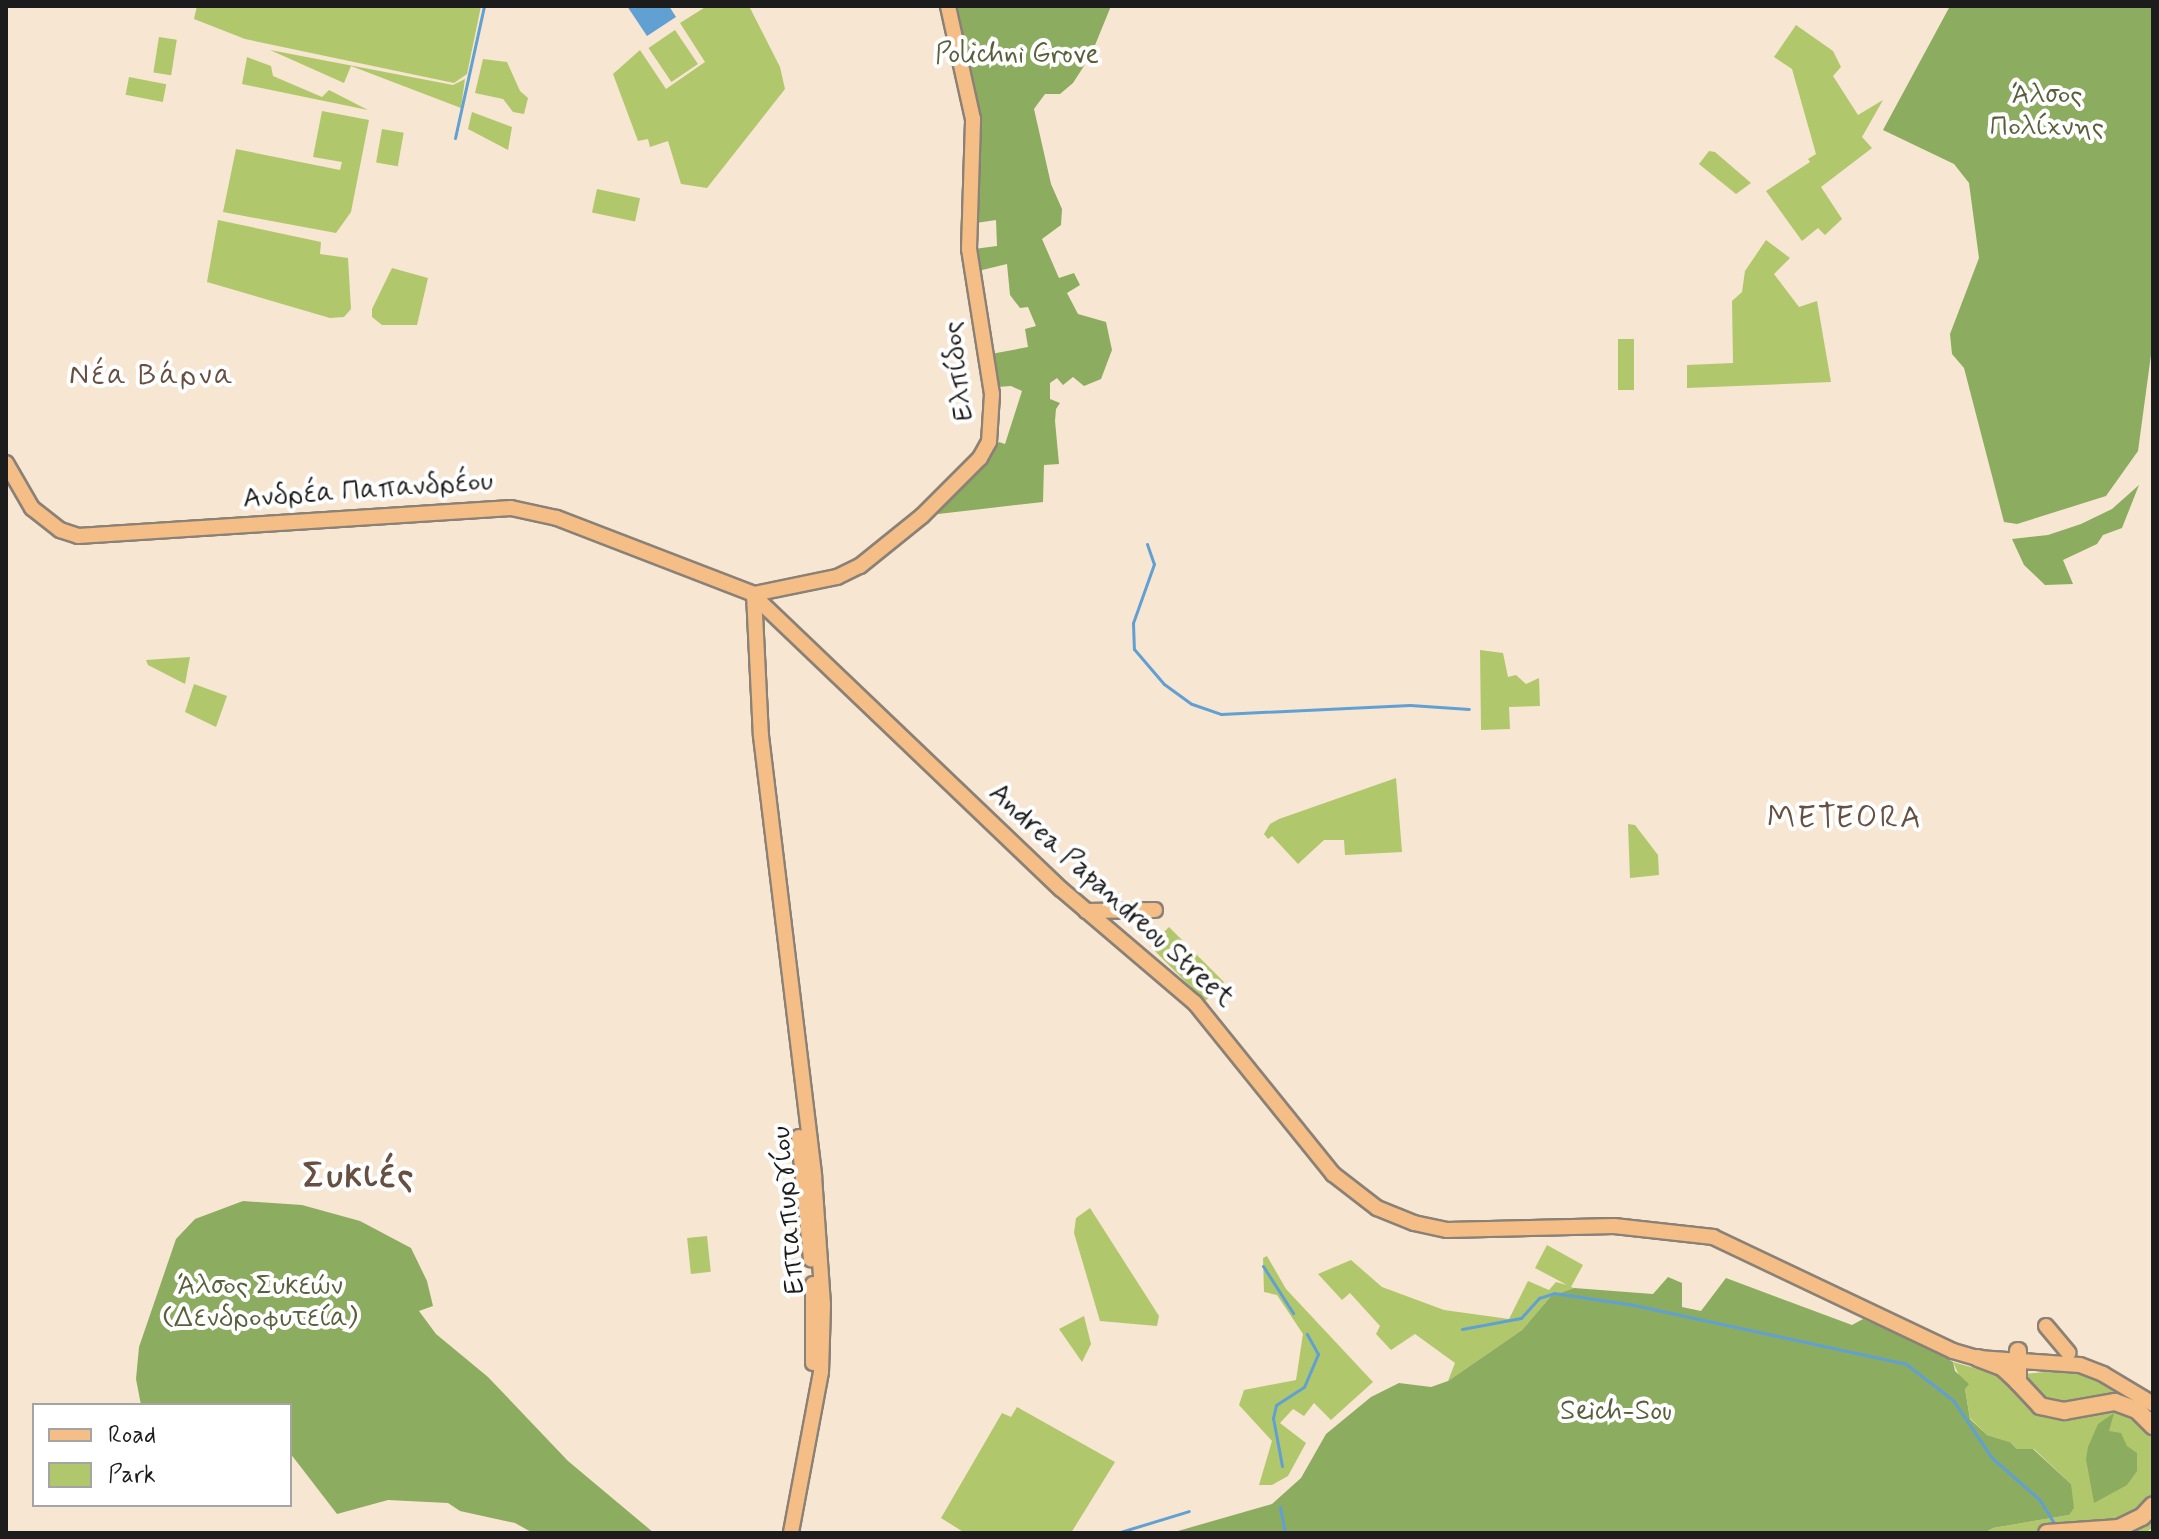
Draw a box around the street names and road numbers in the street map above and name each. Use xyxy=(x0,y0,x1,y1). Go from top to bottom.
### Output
street label: Ελπίδος xyxy=(936,319,982,423)
street label: Ανδρέα Παπανδρέου xyxy=(242,465,494,517)
street label: Andrea Papandreou Street xyxy=(981,777,1241,1015)
street label: Επταπυργίου xyxy=(765,1125,813,1295)

